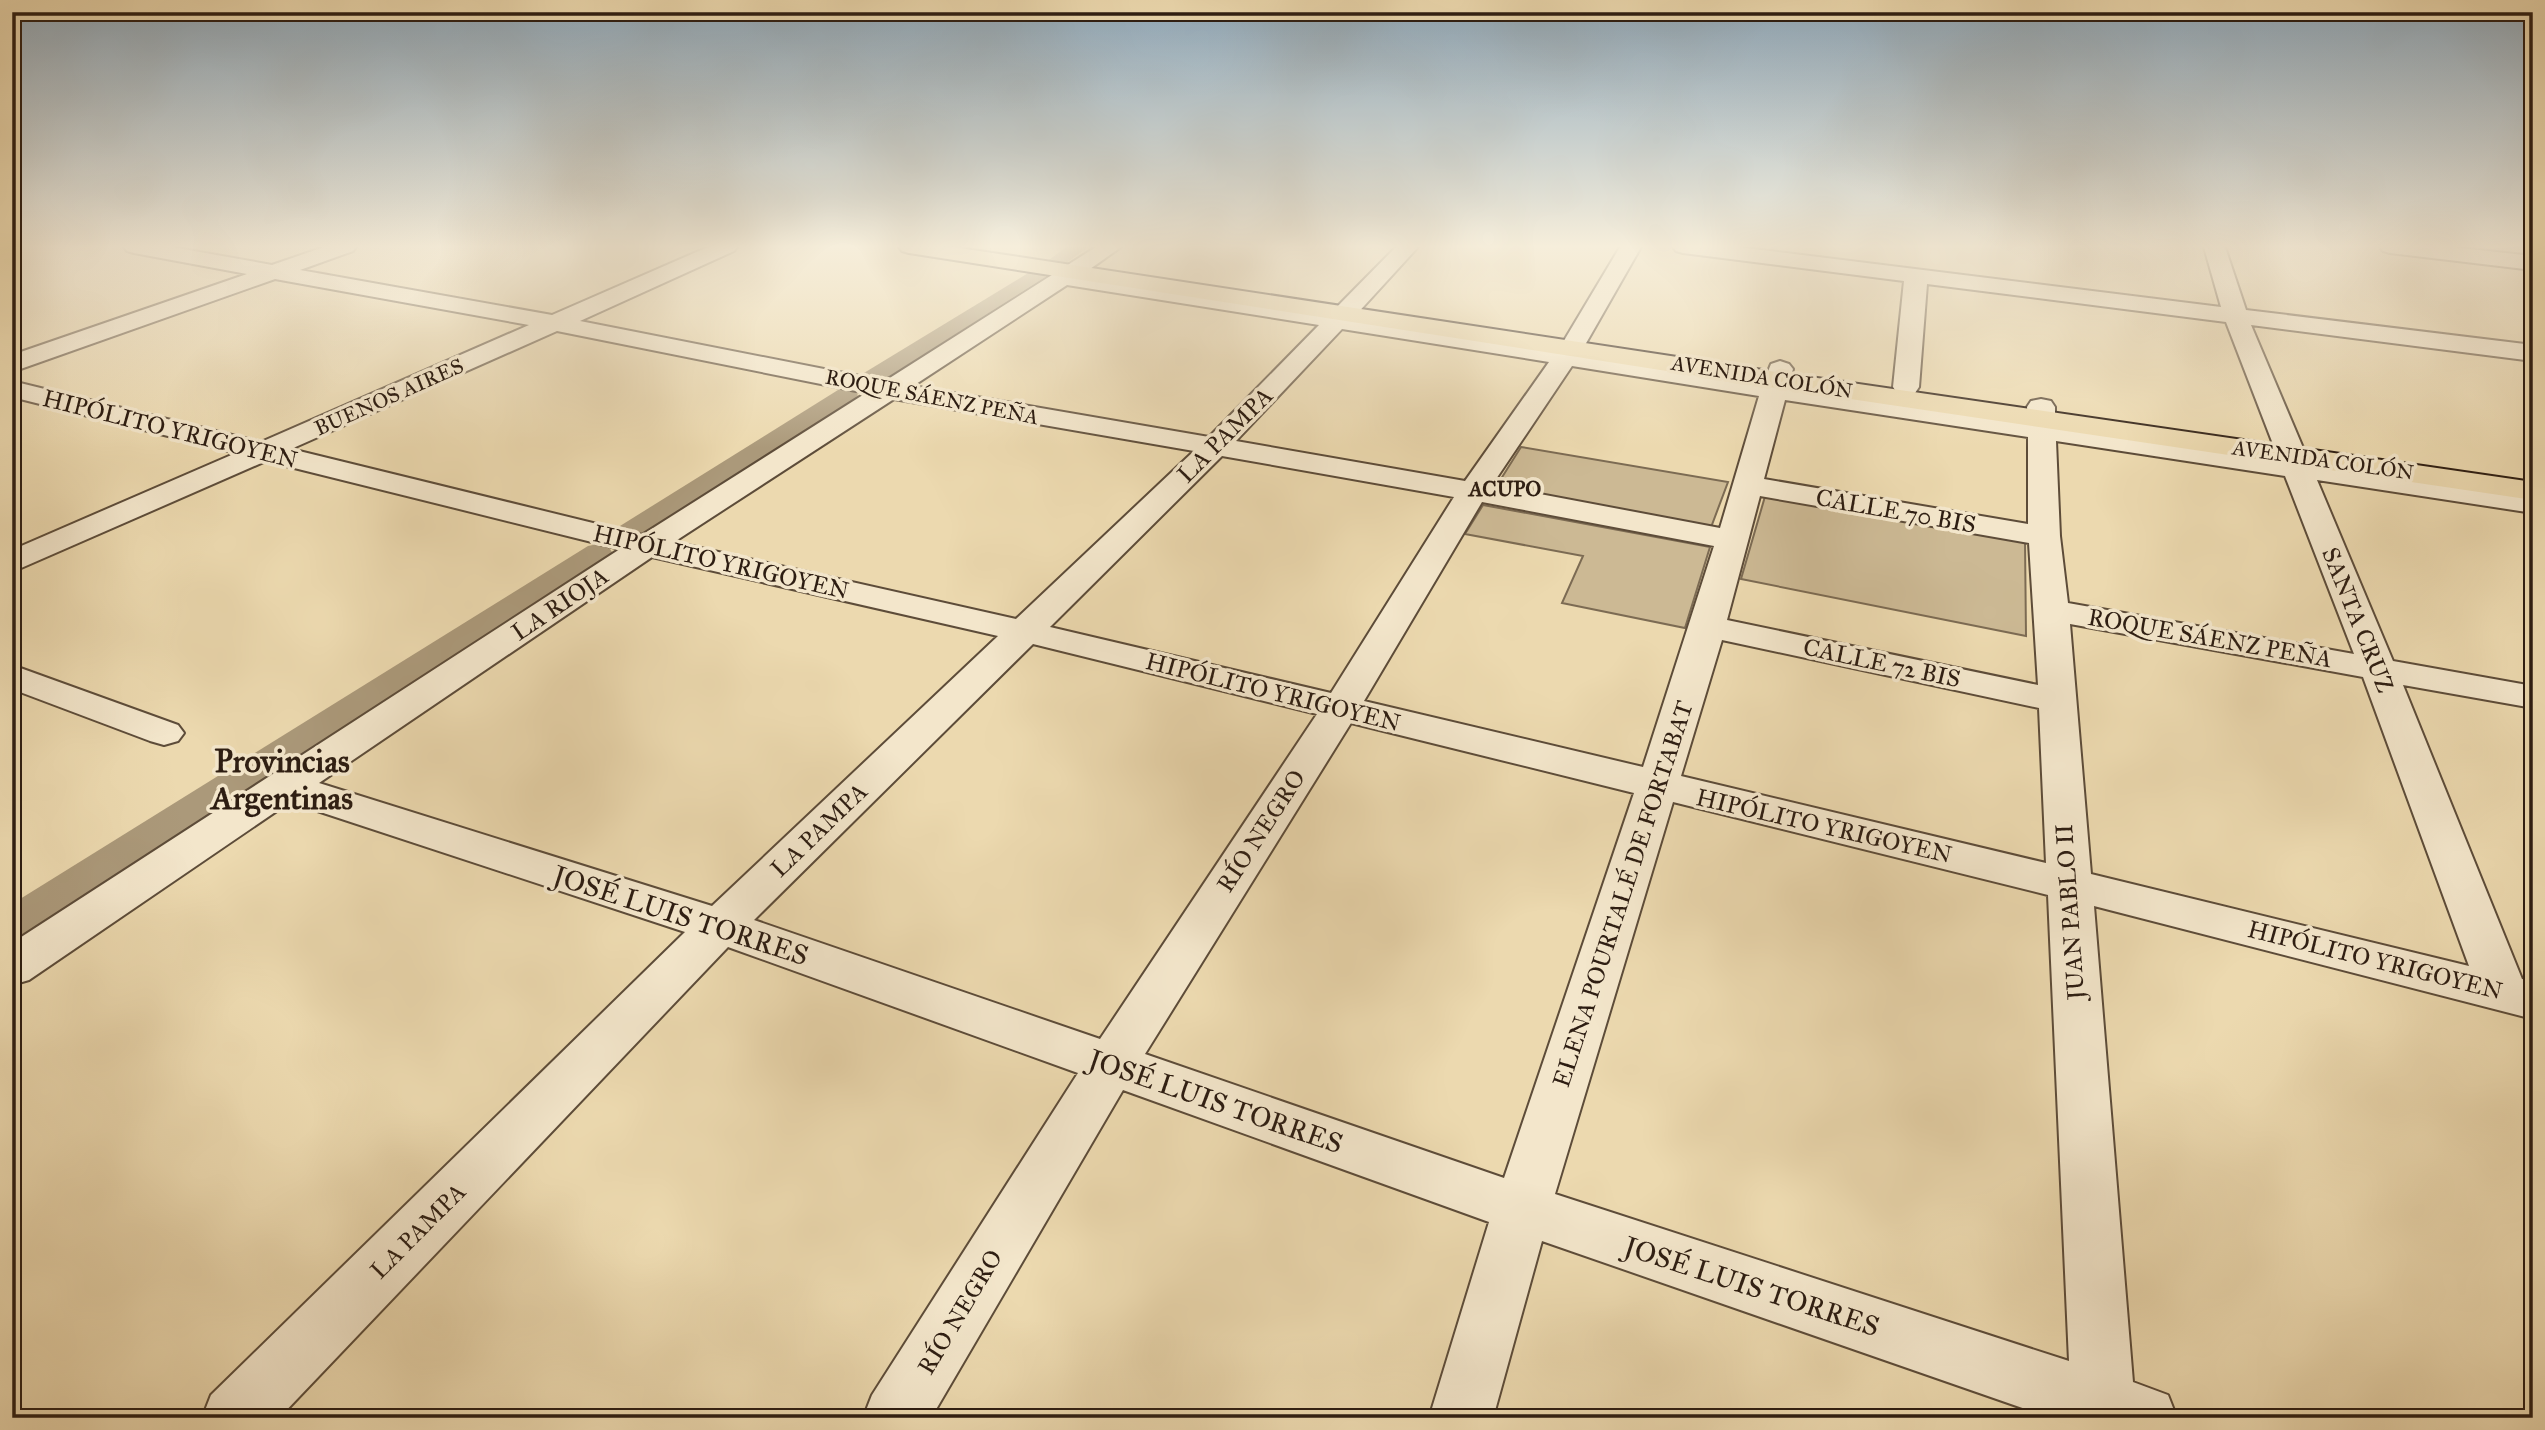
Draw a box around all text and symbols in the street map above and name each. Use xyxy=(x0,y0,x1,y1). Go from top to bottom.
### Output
street label: AVENIDA COLÓN xyxy=(1669,349,1855,404)
street label: BUENOS AIRES xyxy=(310,352,468,442)
street label: ROQUE SÁENZ PEÑA xyxy=(823,364,1041,430)
street label: LA PAMPA xyxy=(1171,381,1279,489)
street label: HIPÓLITO YRIGOYEN xyxy=(40,383,300,475)
street label: AVENIDA COLÓN xyxy=(2230,433,2416,486)
district label: ACUPO xyxy=(1467,476,1541,502)
street label: CALLE 70 BIS xyxy=(1814,482,1978,540)
street label: HIPÓLITO YRIGOYEN xyxy=(590,518,852,606)
street label: SANTA CRUZ xyxy=(2315,543,2401,697)
street label: LA RIOJA xyxy=(506,561,614,647)
street label: ROQUE SÁENZ PEÑA xyxy=(2085,602,2335,674)
street label: CALLE 72 BIS xyxy=(1801,632,1963,694)
street label: HIPÓLITO YRIGOYEN xyxy=(1143,646,1403,738)
street label: ELENA POURTALÉ DE FORTABAT xyxy=(1546,697,1700,1091)
district label: Provincias Argentinas xyxy=(209,742,353,818)
street label: RÍO NEGRO xyxy=(1210,764,1312,898)
street label: LA PAMPA xyxy=(764,776,874,884)
street label: HIPÓLITO YRIGOYEN xyxy=(1693,782,1955,870)
street label: JUAN PABLO II xyxy=(2049,823,2091,1004)
street label: JOSÉ LUIS TORRES xyxy=(546,857,813,973)
street label: HIPÓLITO YRIGOYEN xyxy=(2245,914,2505,1006)
street label: JOSÉ LUIS TORRES xyxy=(1081,1041,1348,1161)
street label: LA PAMPA xyxy=(364,1177,472,1285)
street label: JOSÉ LUIS TORRES xyxy=(1617,1228,1884,1344)
street label: RÍO NEGRO xyxy=(911,1244,1009,1380)

